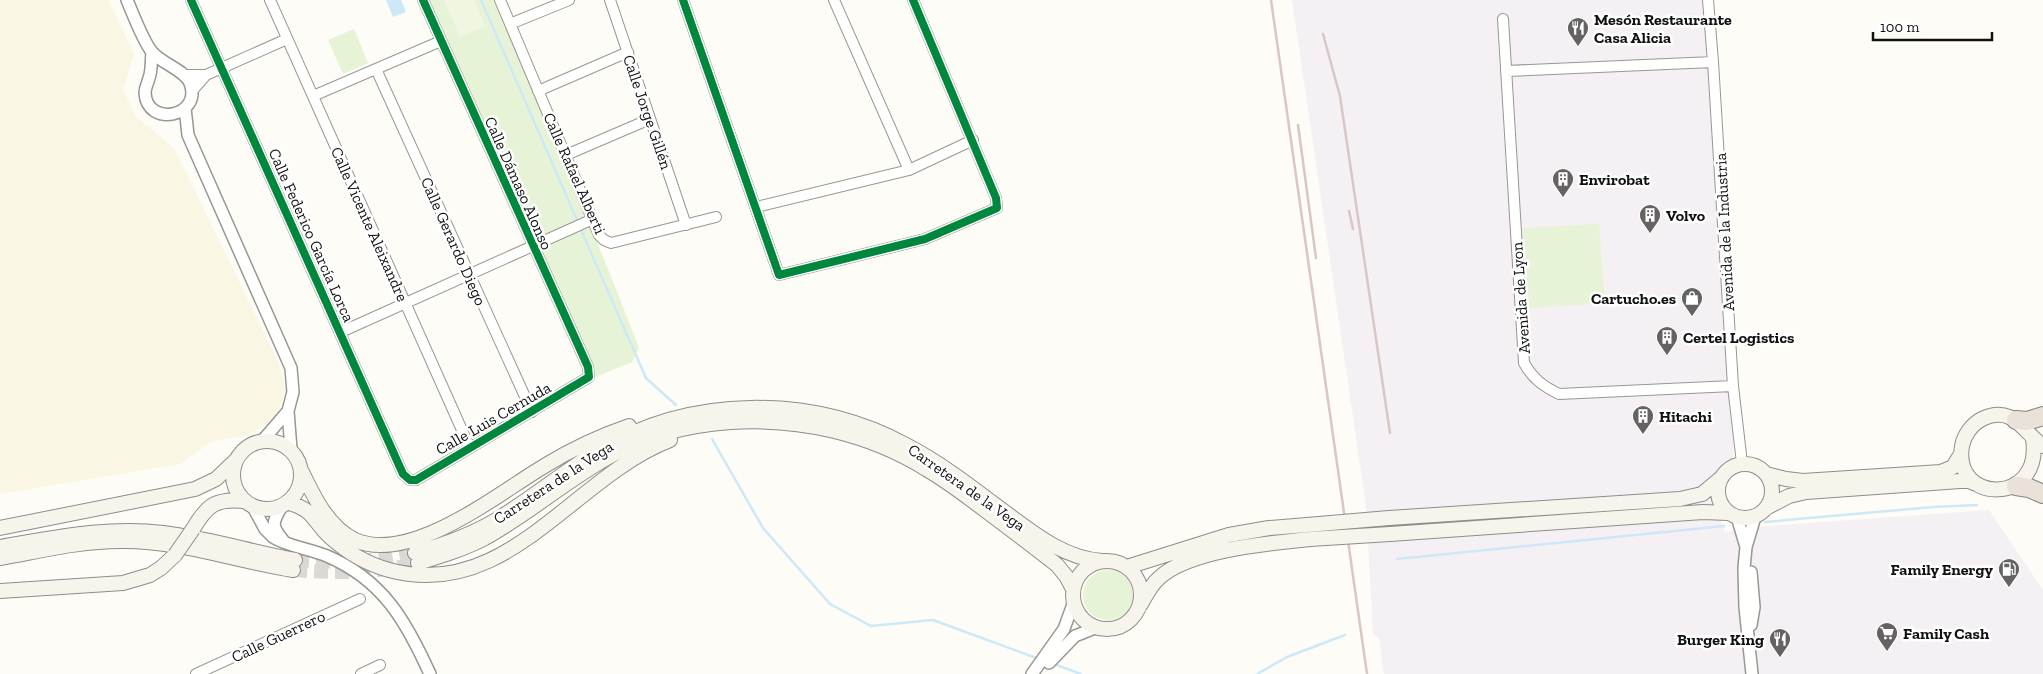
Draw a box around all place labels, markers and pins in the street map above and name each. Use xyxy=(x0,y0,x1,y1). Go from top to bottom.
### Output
place label: Mesón Restaurante Casa Alicia xyxy=(1594,10,1732,47)
restaurant icon: Mesón Restaurante Casa Alicia xyxy=(1566,16,1590,47)
building icon: Envirobat xyxy=(1551,167,1575,198)
place label: Envirobat xyxy=(1579,170,1650,189)
building icon: Volvo xyxy=(1638,203,1662,234)
place label: Volvo xyxy=(1666,206,1706,225)
shop icon: Cartucho.es xyxy=(1680,286,1704,317)
place label: Cartucho.es xyxy=(1591,289,1676,308)
building icon: Certel Logistics xyxy=(1655,325,1679,356)
place label: Certel Logistics xyxy=(1683,328,1794,347)
building icon: Hitachi xyxy=(1631,404,1655,435)
place label: Hitachi xyxy=(1659,407,1712,426)
fuel station icon: Family Energy xyxy=(1997,557,2021,588)
place label: Family Energy xyxy=(1890,560,1994,579)
supermarket icon: Family Cash xyxy=(1875,621,1899,652)
place label: Family Cash xyxy=(1903,624,1990,643)
restaurant icon: Burger King xyxy=(1768,627,1792,658)
place label: Burger King xyxy=(1677,630,1764,649)

